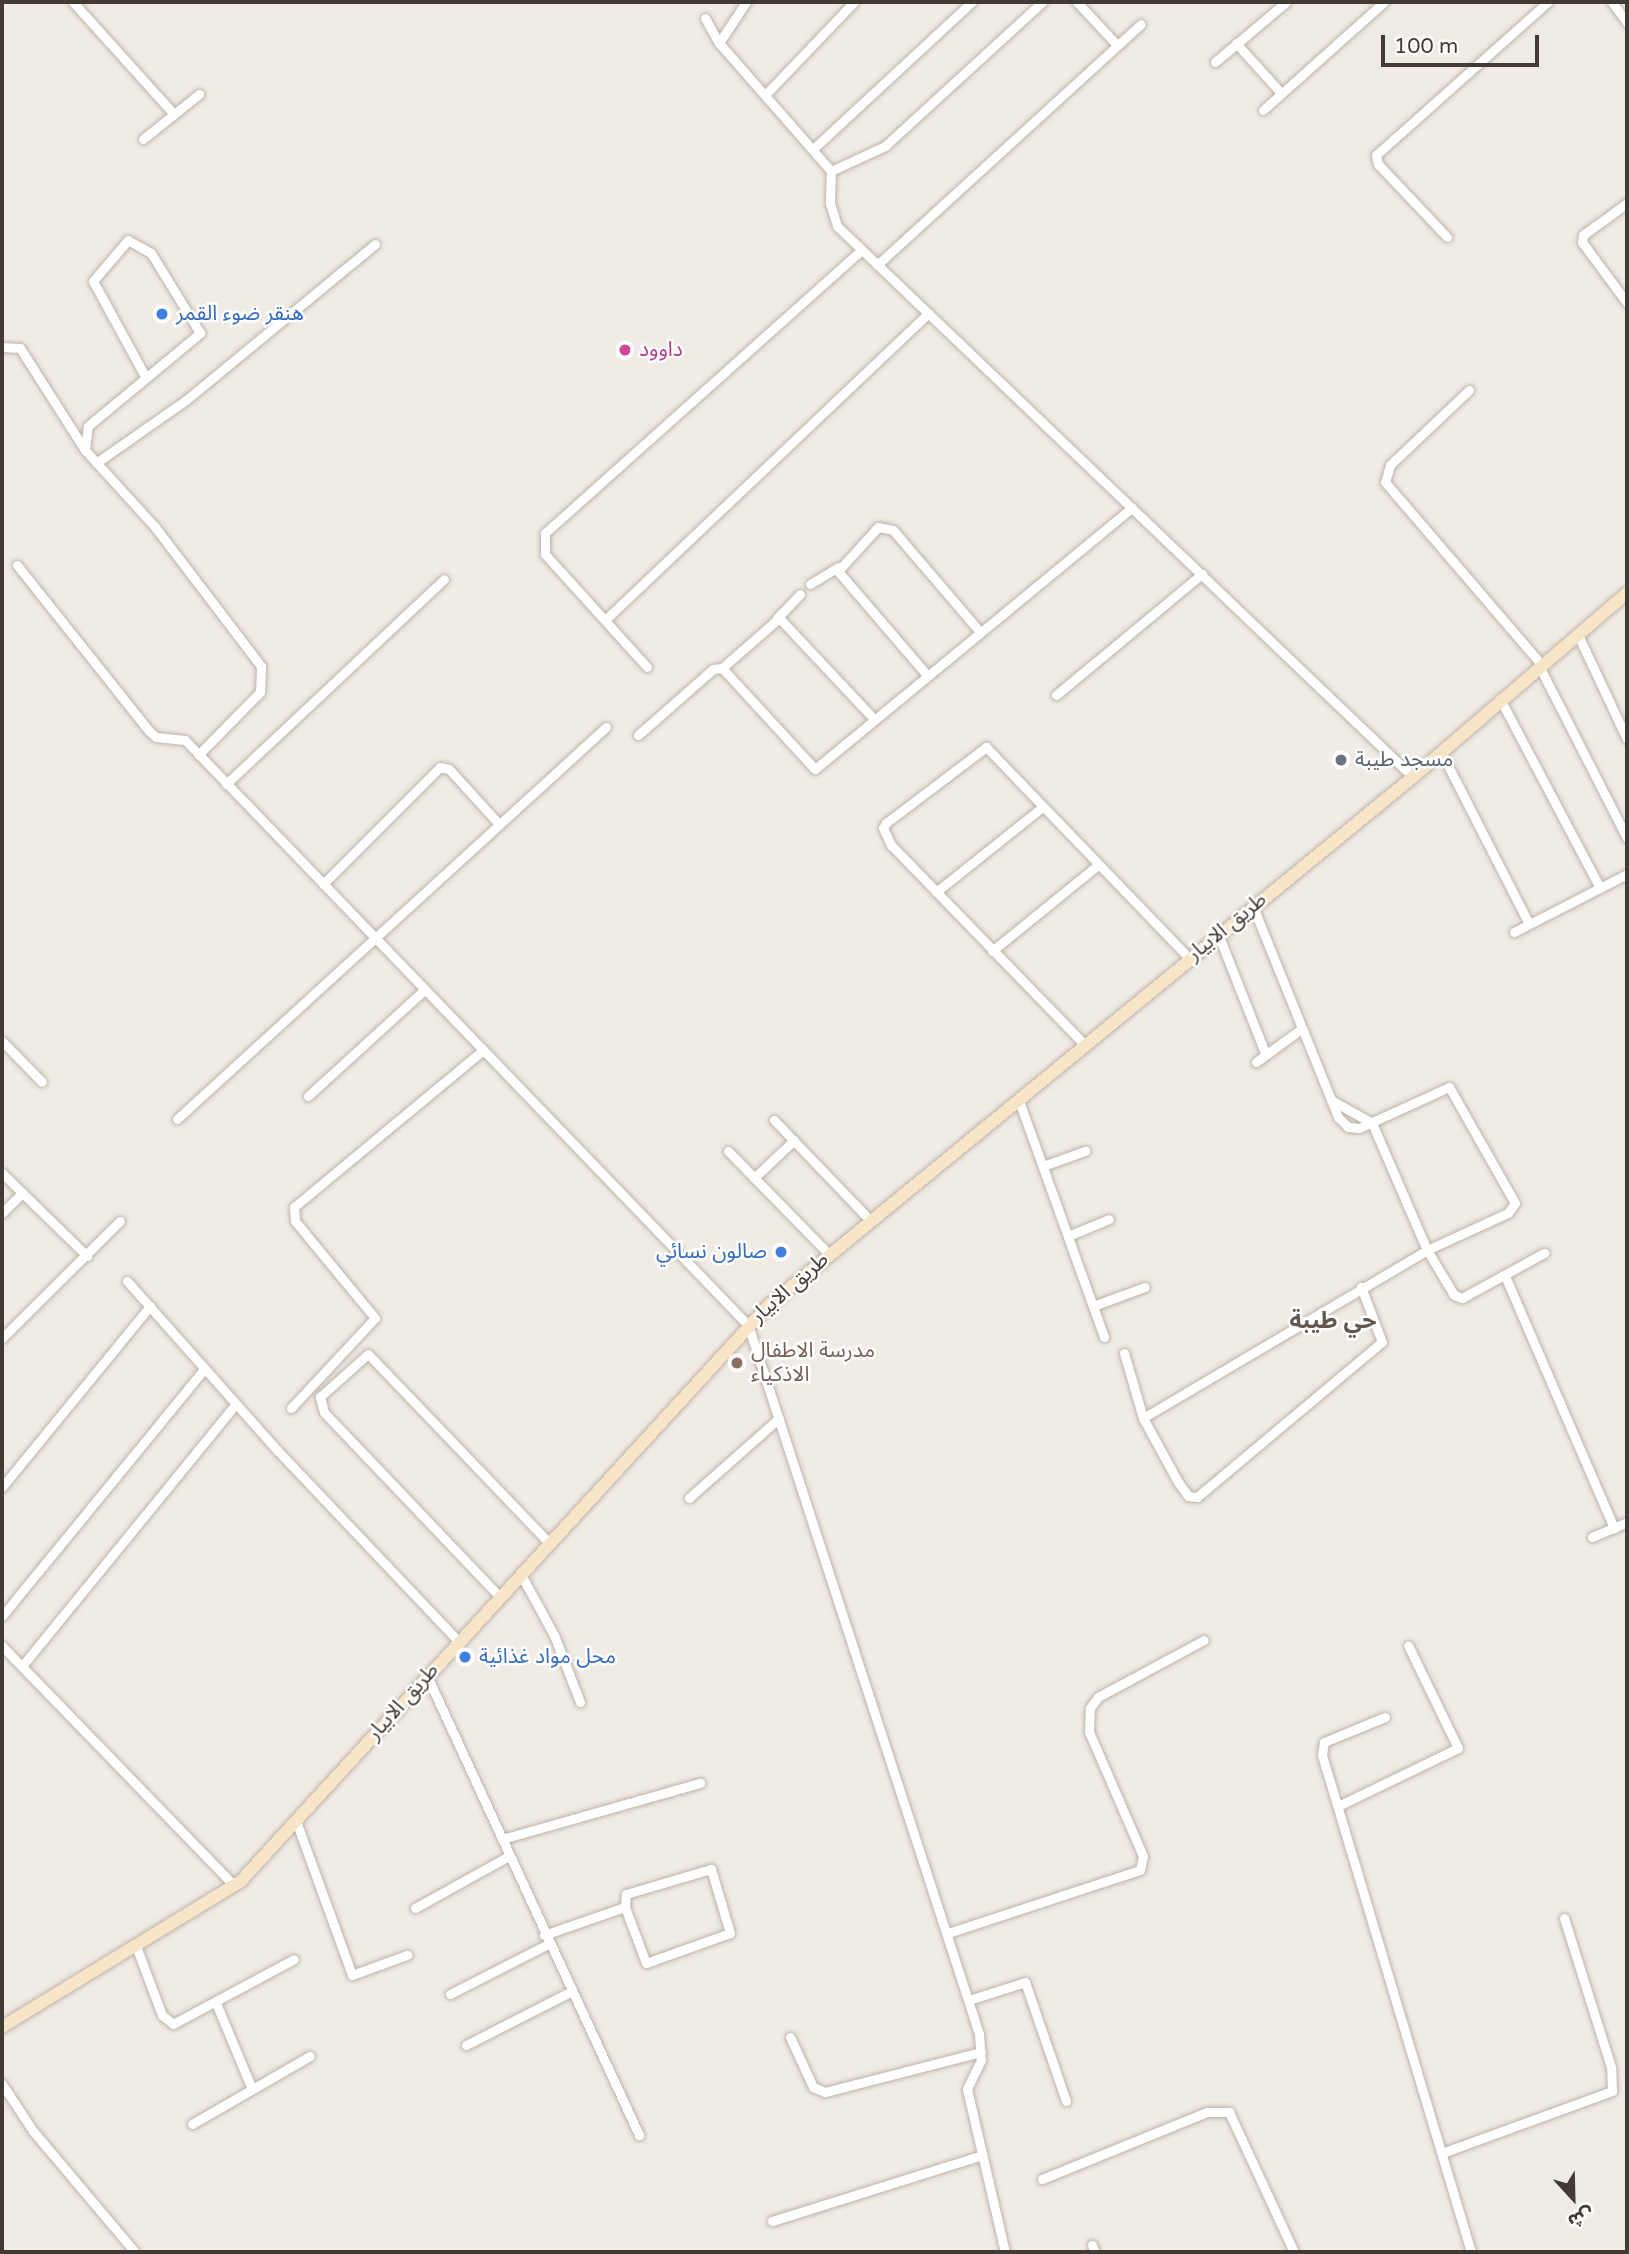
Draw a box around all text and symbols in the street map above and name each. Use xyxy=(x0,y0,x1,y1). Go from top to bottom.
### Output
scale bar xyxy=(1384,21,1542,65)
text: 100 m xyxy=(1394,34,1458,59)
place label: هنقر ضوء القمر xyxy=(176,301,304,327)
marker: هنقر ضوء القمر xyxy=(154,306,170,322)
place label: داوود xyxy=(639,337,683,363)
marker: داوود xyxy=(617,342,633,358)
place label: مسجد طيبة xyxy=(1355,747,1453,773)
marker: مسجد طيبة xyxy=(1333,752,1349,768)
street label: طريق الابيار xyxy=(1182,887,1272,967)
place label: صالون نسائي xyxy=(656,1239,767,1265)
marker: صالون نسائي xyxy=(773,1244,789,1260)
street label: طريق الابيار xyxy=(746,1247,834,1329)
district label: حي طيبة xyxy=(1290,1307,1376,1335)
place label: مدرسة الاطفال الاذكياء xyxy=(751,1338,875,1388)
marker: مدرسة الاطفال الاذكياء xyxy=(729,1355,745,1371)
place label: محل مواد غذائية xyxy=(479,1644,616,1670)
marker: محل مواد غذائية xyxy=(457,1649,473,1665)
street label: طريق الابيار xyxy=(362,1658,444,1746)
north arrow xyxy=(1538,2163,1608,2233)
text: ش xyxy=(1565,2202,1597,2233)

